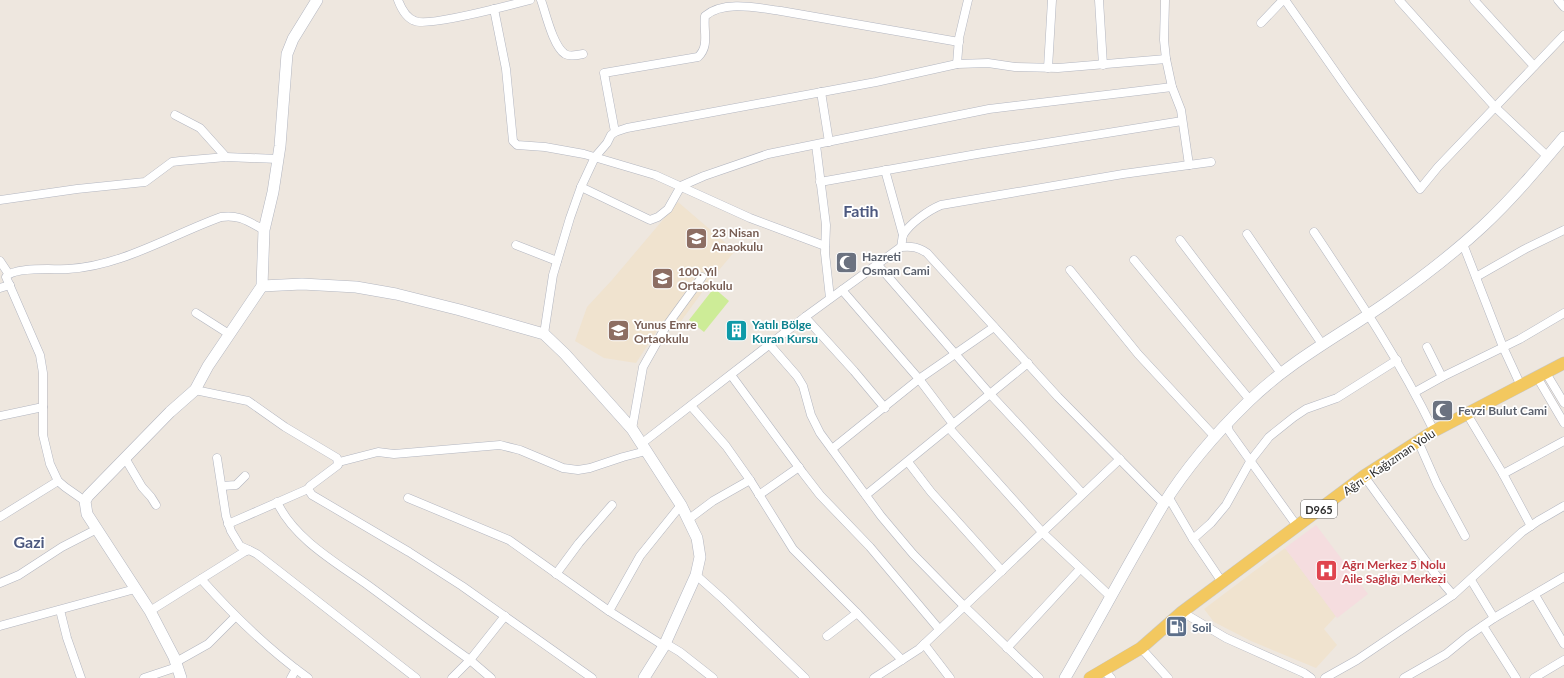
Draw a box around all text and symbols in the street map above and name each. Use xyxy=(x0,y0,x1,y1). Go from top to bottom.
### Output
district label: Fatih xyxy=(843,201,879,220)
place label: 23 Nisan Anaokulu xyxy=(711,225,763,254)
school or university icon: 23 Nisan Anaokulu xyxy=(683,226,709,252)
place label: Hazreti Osman Cami xyxy=(862,249,930,278)
mosque icon: Hazreti Osman Cami xyxy=(833,250,859,276)
place label: 100. Yıl Ortaokulu xyxy=(678,264,733,293)
school or university icon: 100. Yıl Ortaokulu xyxy=(650,265,676,291)
place label: Yunus Emre Ortaokulu xyxy=(633,317,697,346)
place label: Yatılı Bölge Kuran Kursu xyxy=(751,317,818,346)
school or university icon: Yunus Emre Ortaokulu xyxy=(605,318,631,344)
building icon: Yatılı Bölge Kuran Kursu xyxy=(724,318,750,344)
mosque icon: Fevzi Bulut Cami xyxy=(1429,397,1455,423)
place label: Fevzi Bulut Cami xyxy=(1458,403,1547,418)
street label: Ağrı - Kağızman Yolu xyxy=(1340,426,1438,498)
road number: D965 xyxy=(1301,500,1337,518)
district label: Gazi xyxy=(13,532,45,551)
place label: Ağrı Merkez 5 Nolu Aile Sağlığı Merkezi xyxy=(1341,557,1446,586)
hospital icon: Ağrı Merkez 5 Nolu Aile Sağlığı Merkezi xyxy=(1313,558,1339,584)
fuel station icon: Soil xyxy=(1164,614,1190,640)
place label: Soil xyxy=(1192,620,1212,635)

